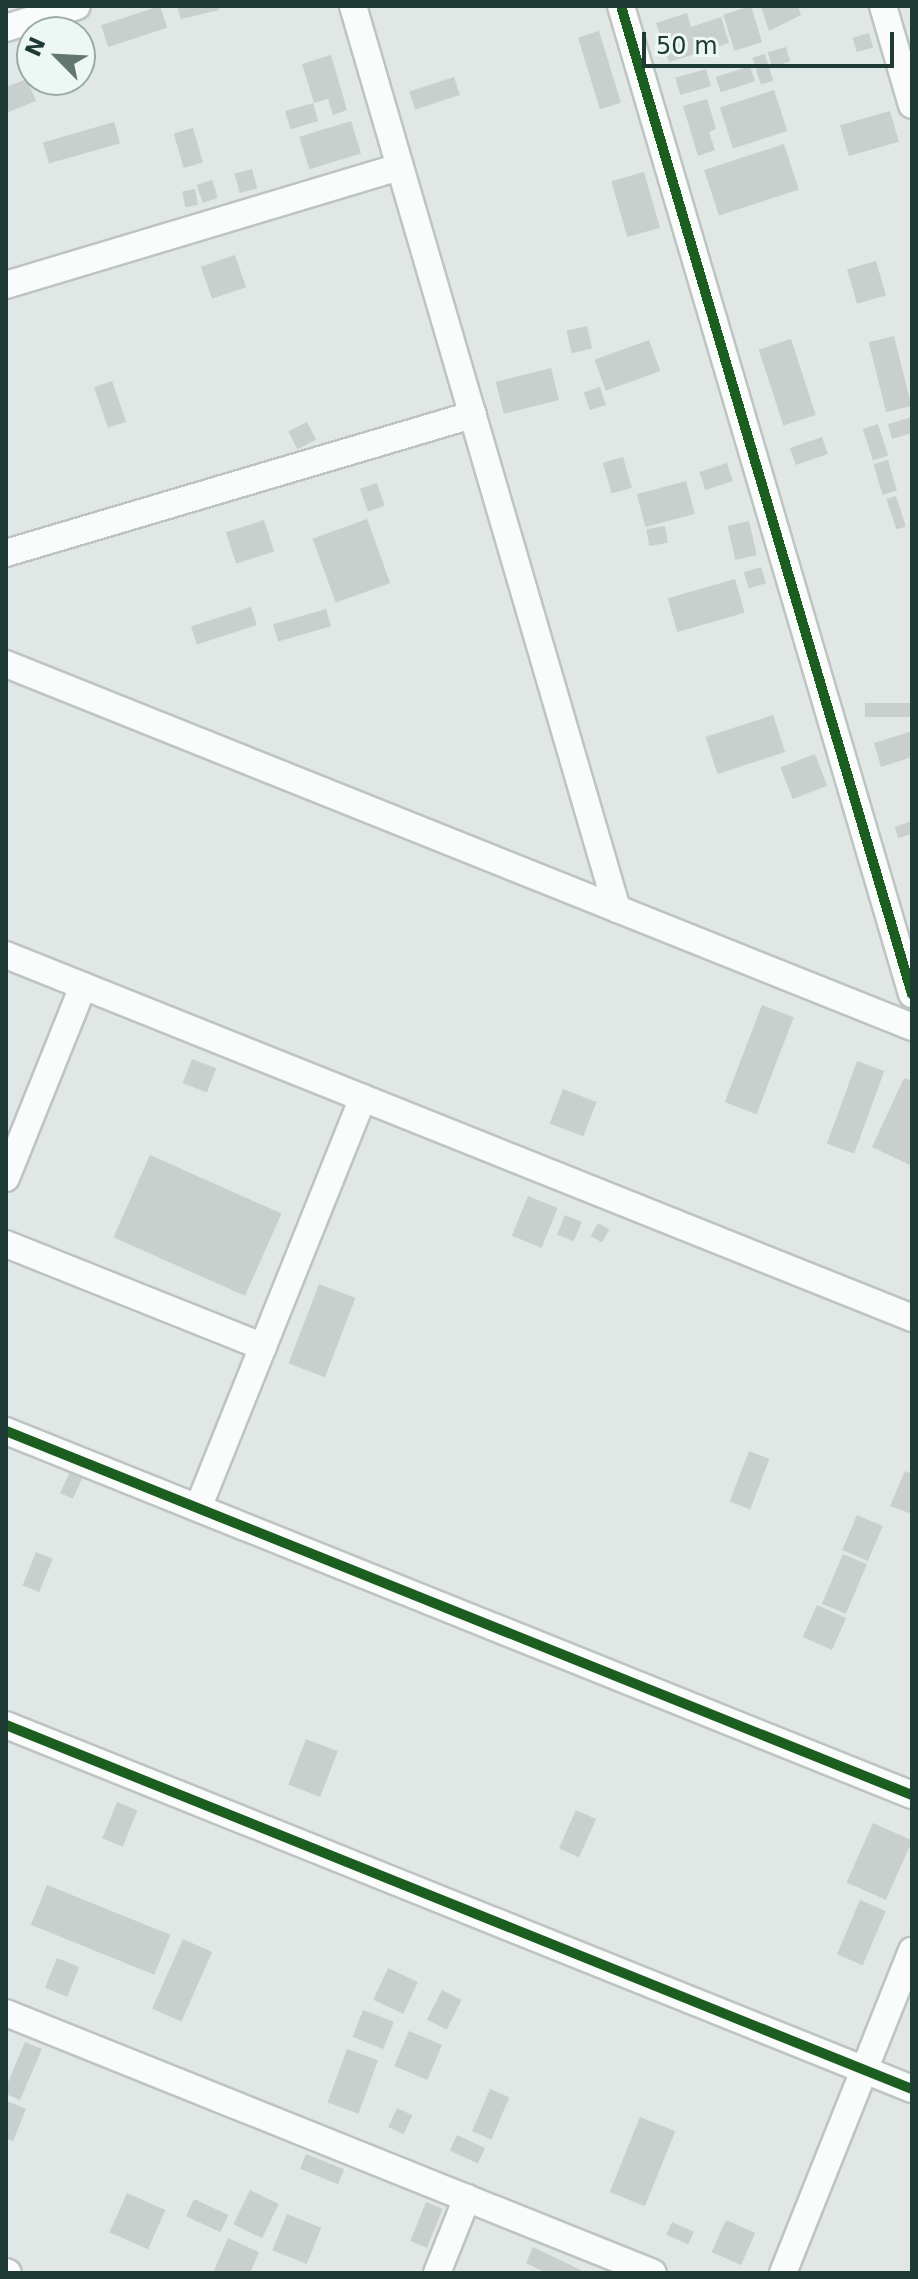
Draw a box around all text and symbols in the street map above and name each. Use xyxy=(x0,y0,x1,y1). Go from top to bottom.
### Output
north arrow xyxy=(16,16,96,96)
scale bar xyxy=(646,16,898,66)
text: 50 m xyxy=(656,32,718,60)
text: N xyxy=(20,33,51,60)

